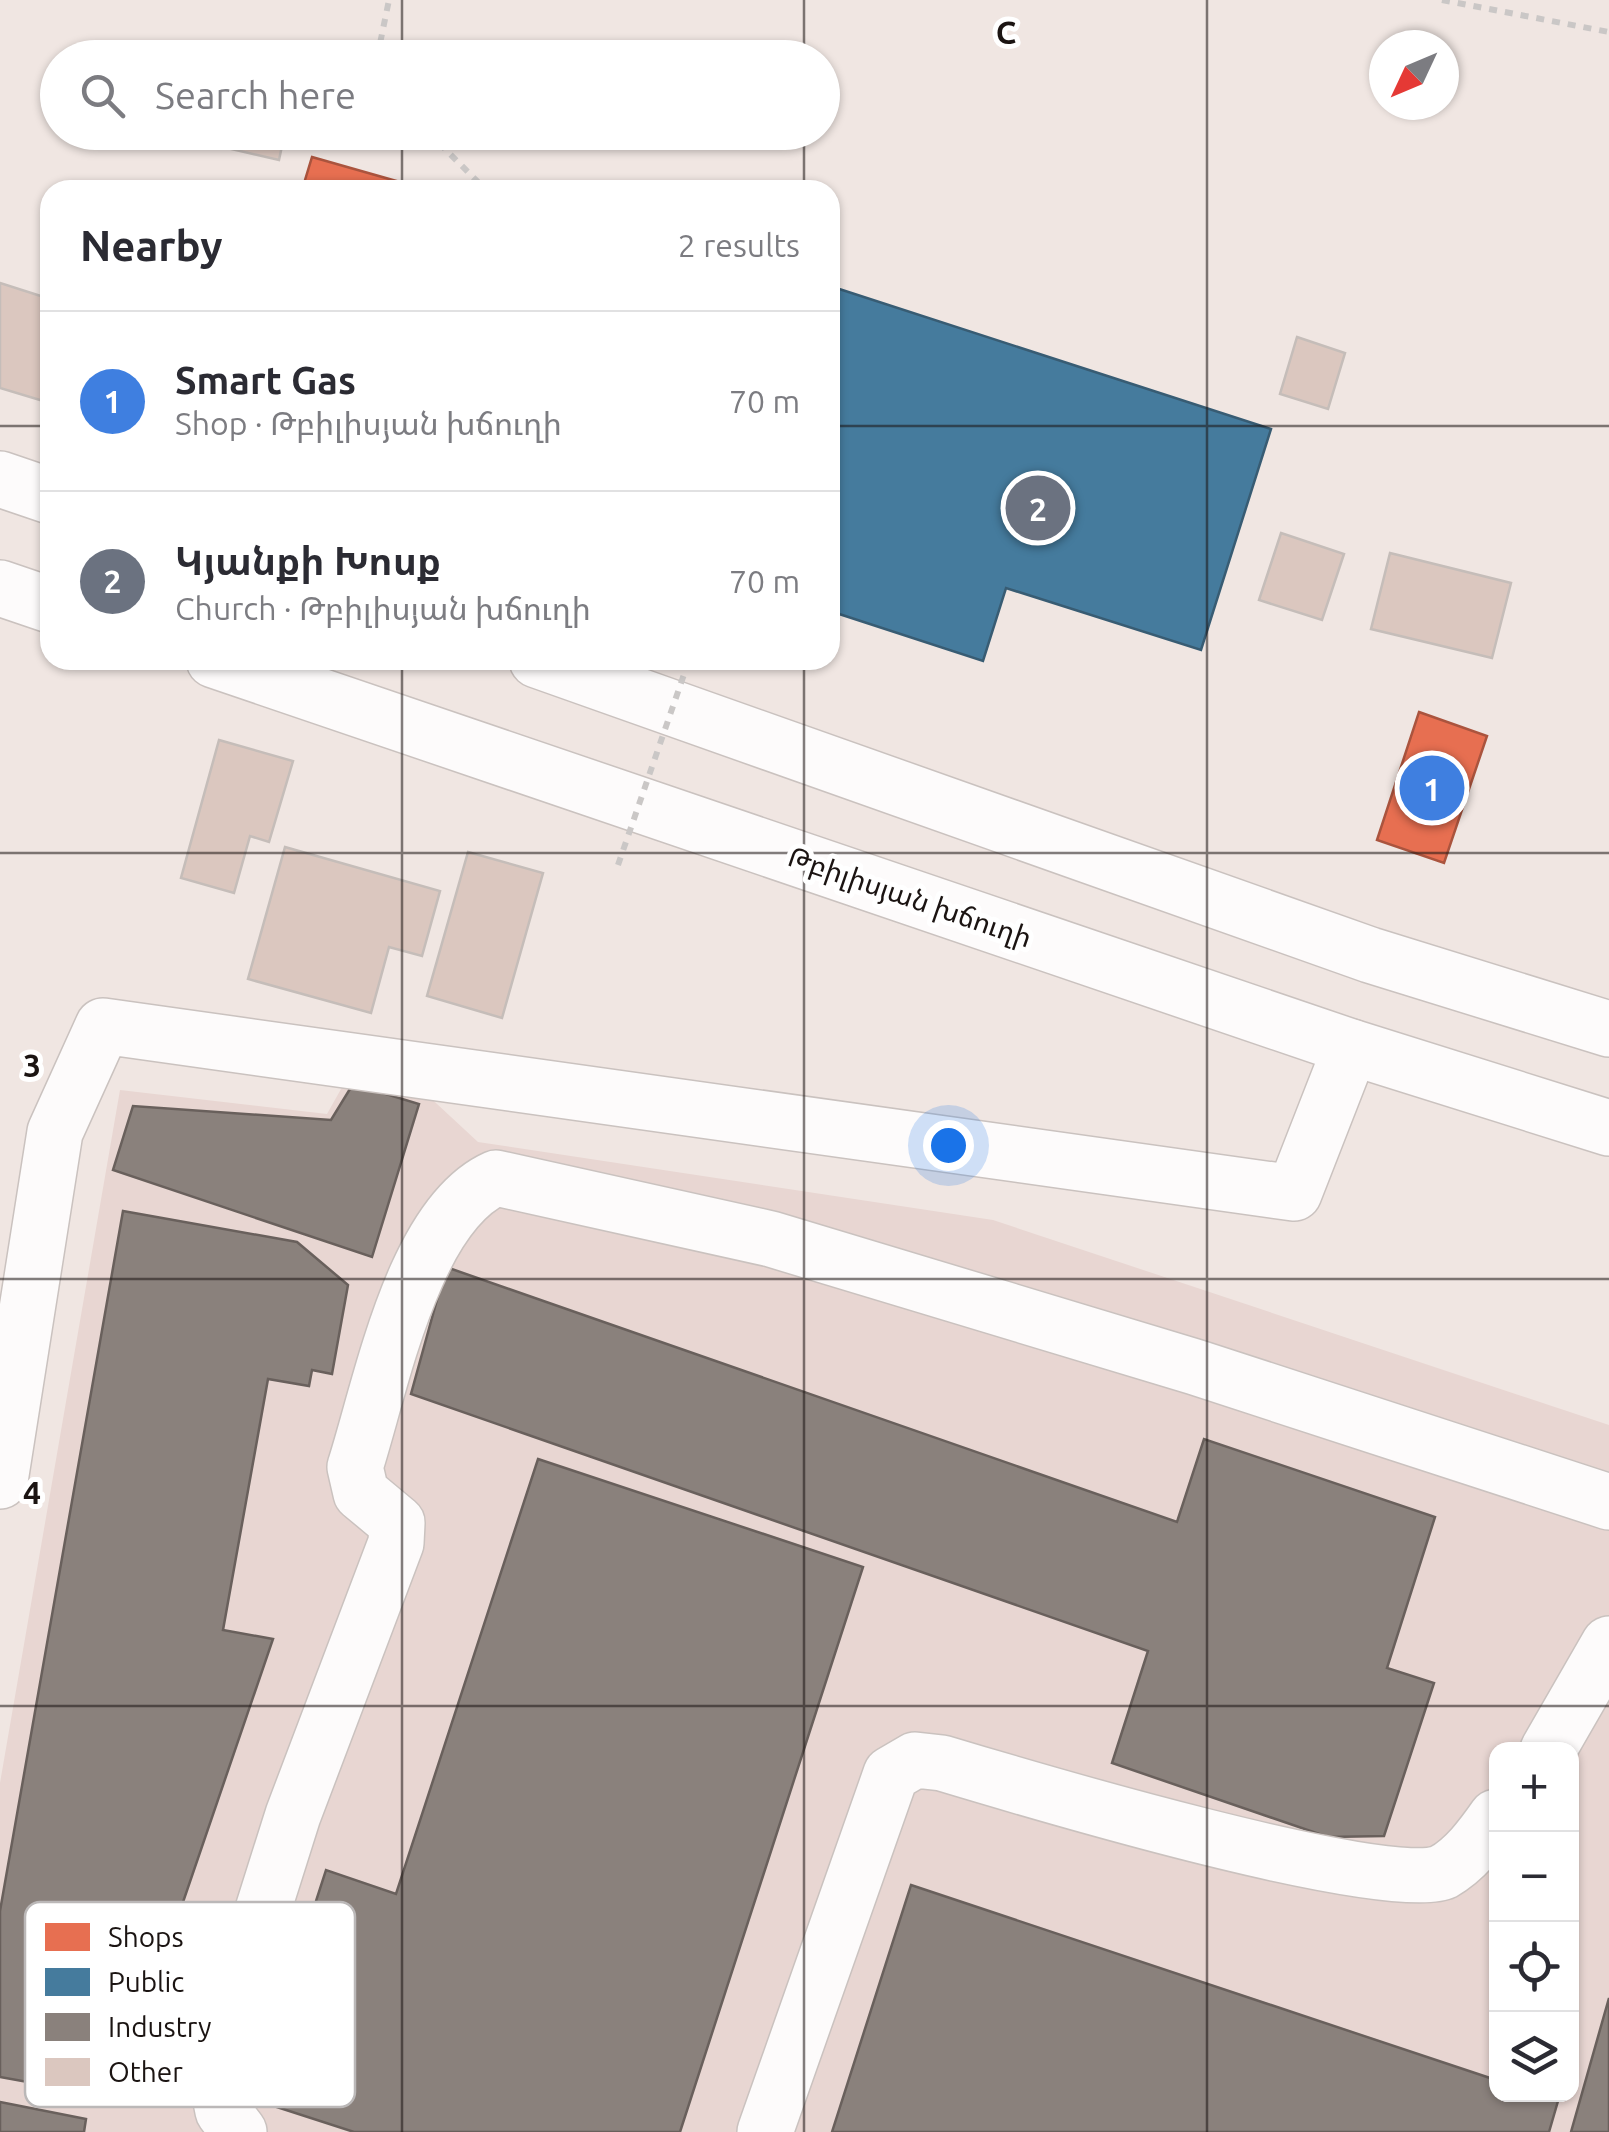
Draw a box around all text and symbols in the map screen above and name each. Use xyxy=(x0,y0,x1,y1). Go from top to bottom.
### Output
text: C xyxy=(996,14,1016,50)
north arrow xyxy=(1369,30,1459,120)
search box xyxy=(40,40,840,150)
icon: search xyxy=(75,68,130,123)
text: Search here xyxy=(155,74,356,116)
text: Nearby xyxy=(80,222,223,269)
text: 2 results xyxy=(678,227,800,263)
text: Smart Gas xyxy=(175,359,356,401)
text: 1 xyxy=(103,383,122,419)
text: 70 m xyxy=(729,383,800,419)
text: Shop · Թբիլիսյան խճուղի xyxy=(175,405,562,441)
pin: 2 xyxy=(1006,470,1070,546)
text: Կյանքի Խոսք xyxy=(175,540,441,582)
text: 2 xyxy=(103,563,122,599)
text: 70 m xyxy=(729,563,800,599)
text: Church · Թբիլիսյան խճուղի xyxy=(175,590,591,626)
pin: 1 xyxy=(1400,750,1464,826)
street label: Թբիլիսյան խճուղի xyxy=(784,840,1036,955)
text: 3 xyxy=(23,1047,41,1083)
your location xyxy=(923,1120,974,1171)
text: 4 xyxy=(23,1474,41,1510)
map controls xyxy=(1489,1742,1579,2102)
button: + xyxy=(1489,1742,1579,1832)
button: − xyxy=(1489,1832,1579,1922)
legend xyxy=(25,1902,355,2107)
text: Shops xyxy=(108,1921,184,1952)
button: locate xyxy=(1489,1922,1579,2012)
text: Public xyxy=(108,1966,184,1997)
text: Industry xyxy=(108,2011,211,2042)
button: layers xyxy=(1489,2012,1579,2102)
text: Other xyxy=(108,2056,183,2087)

